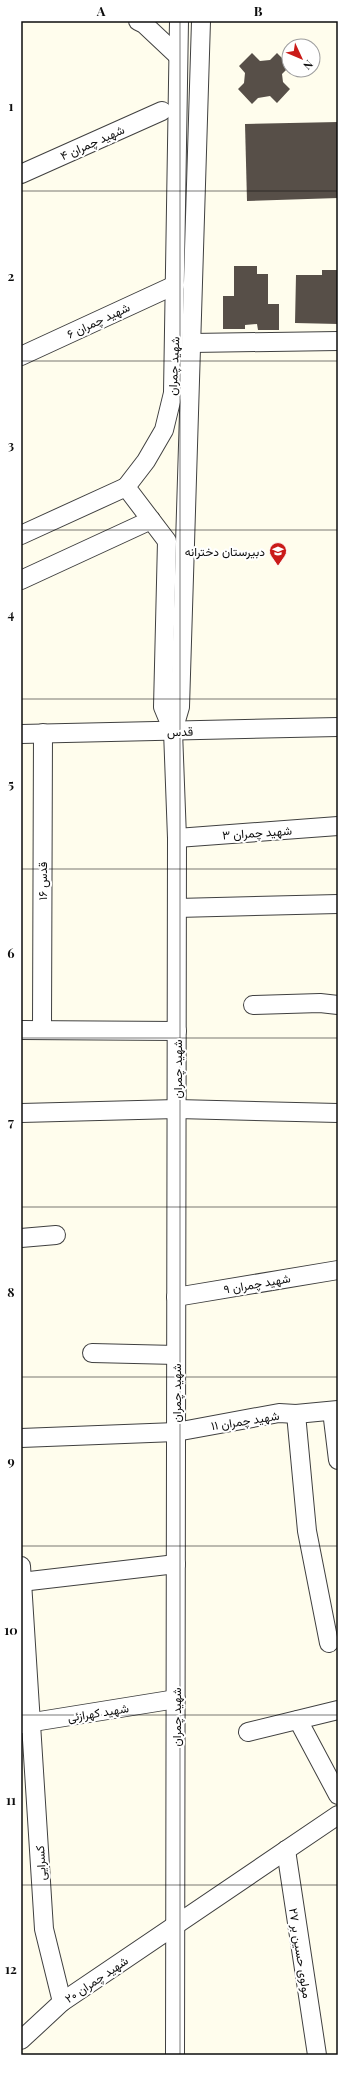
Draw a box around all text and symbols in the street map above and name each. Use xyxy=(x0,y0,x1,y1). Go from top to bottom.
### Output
text: A xyxy=(96,2,106,19)
text: B xyxy=(254,2,263,19)
north arrow xyxy=(281,38,321,78)
text: N xyxy=(300,57,317,73)
text: 1 xyxy=(9,97,14,114)
street label: شهید چمران ۴ xyxy=(57,121,127,164)
text: 2 xyxy=(8,267,15,284)
street label: شهید چمران ۶ xyxy=(64,298,132,342)
street label: شهید چمران xyxy=(163,336,184,396)
text: 3 xyxy=(8,436,14,453)
school or university icon: دبیرستان دخترانه xyxy=(268,541,288,566)
place label: دبیرستان دخترانه xyxy=(185,543,265,560)
text: 4 xyxy=(8,605,15,622)
street label: قدس xyxy=(167,723,193,740)
text: 5 xyxy=(8,775,14,792)
street label: شهید چمران ۳ xyxy=(222,822,292,843)
street label: قدس ۱۶ xyxy=(34,862,51,900)
text: 6 xyxy=(7,944,15,961)
street label: شهید چمران xyxy=(169,1040,186,1098)
text: 7 xyxy=(8,1113,14,1130)
street label: شهید چمران ۹ xyxy=(222,1269,292,1298)
text: 8 xyxy=(7,1283,15,1300)
street label: شهید چمران xyxy=(168,1364,185,1422)
street label: شهید چمران ۱۱ xyxy=(210,1407,280,1434)
text: 9 xyxy=(7,1452,15,1469)
text: 10 xyxy=(4,1621,18,1638)
street label: شهید چمران xyxy=(168,1688,185,1746)
street label: شهید کهرازئی xyxy=(66,1699,130,1726)
text: 11 xyxy=(6,1791,16,1808)
street label: کسرایی xyxy=(31,1845,50,1881)
street label: مولوی حسین بر ۲۷ xyxy=(285,1907,316,1999)
street label: شهید چمران ۲۰ xyxy=(61,1952,131,2007)
text: 12 xyxy=(5,1960,17,1977)

